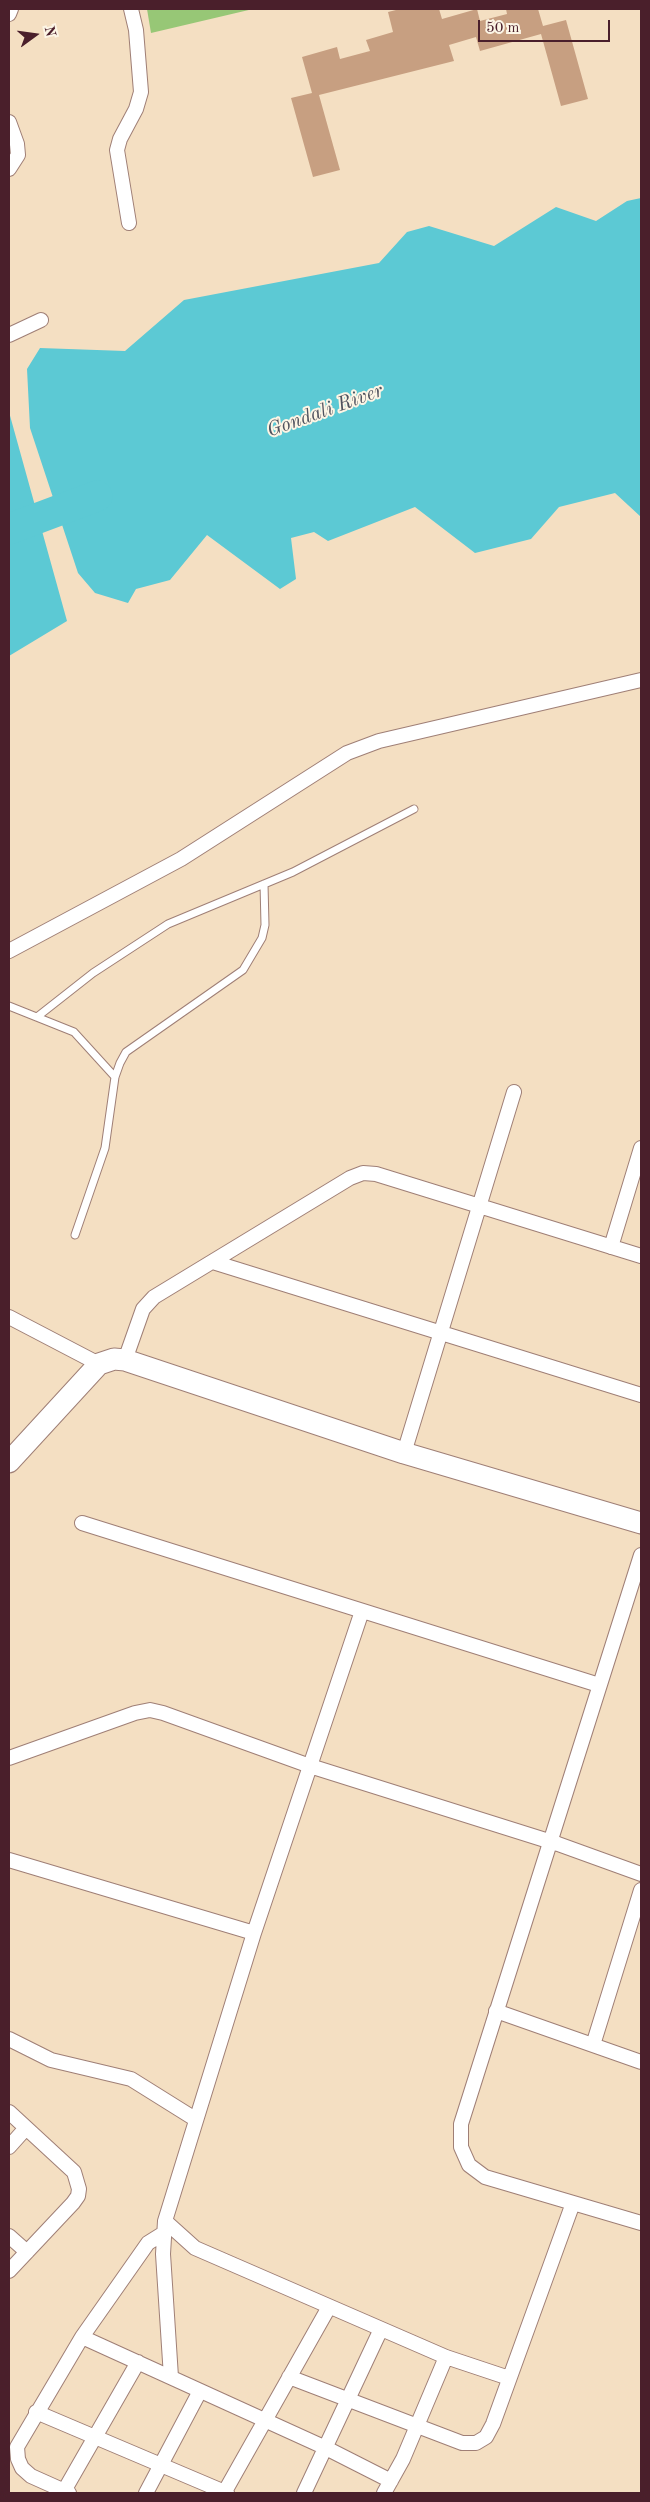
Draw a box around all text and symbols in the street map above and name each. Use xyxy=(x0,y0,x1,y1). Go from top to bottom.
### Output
north arrow xyxy=(10,10,60,60)
scale bar xyxy=(480,10,612,42)
text: 50 m xyxy=(486,21,520,36)
text: N xyxy=(41,24,58,38)
water label: Gondali River xyxy=(263,379,387,443)

